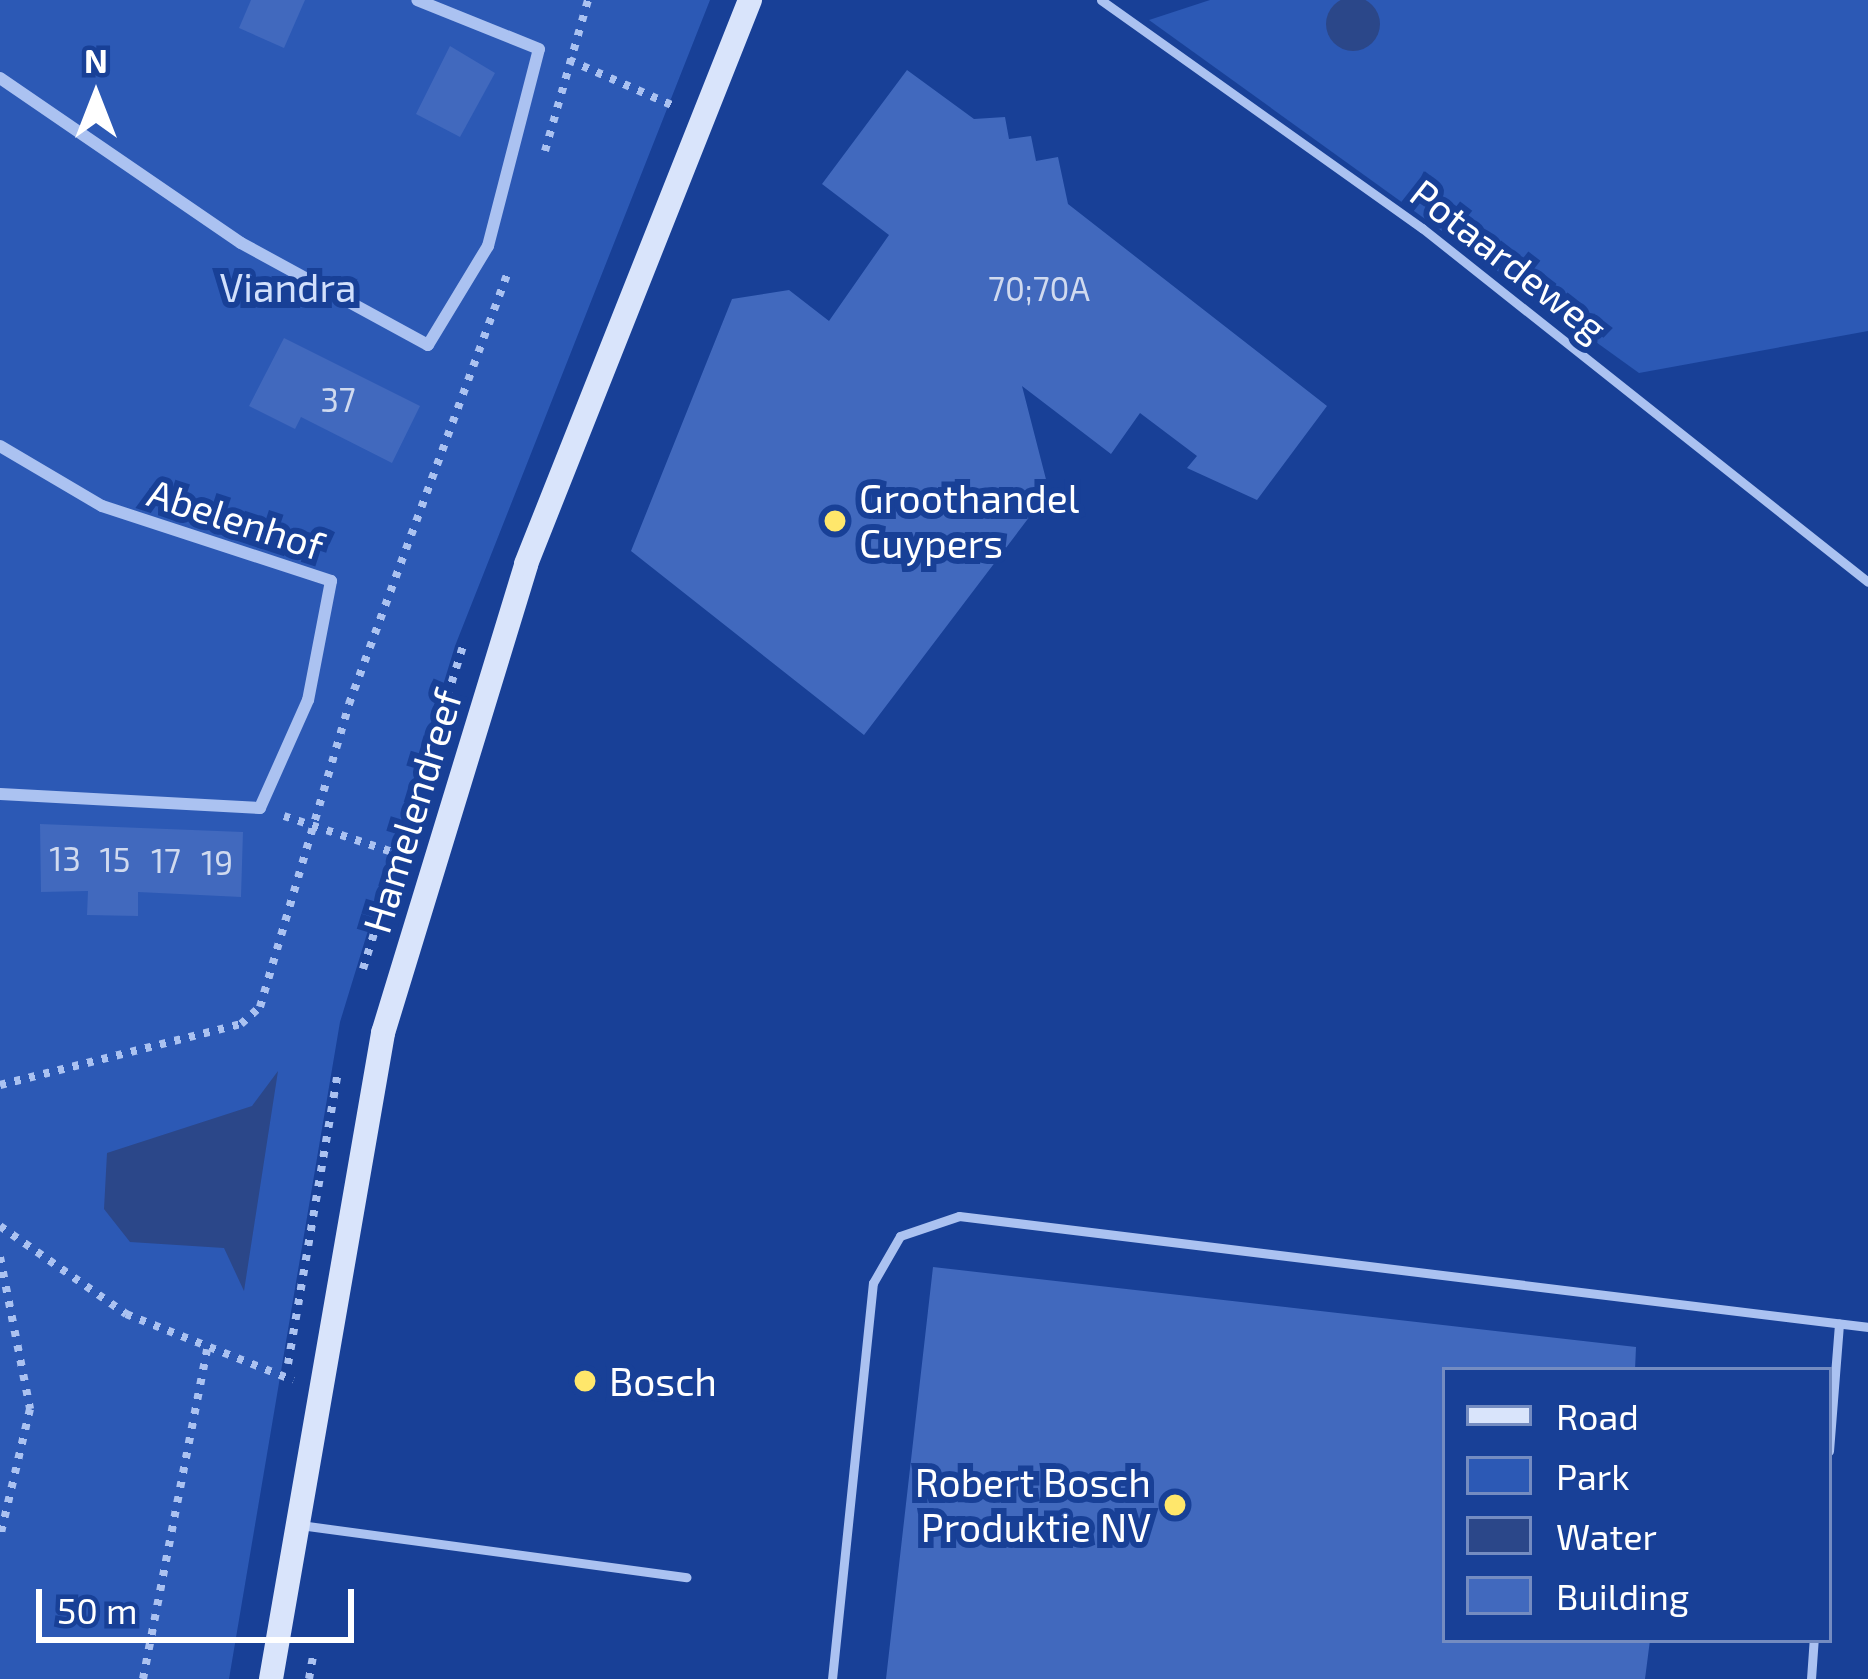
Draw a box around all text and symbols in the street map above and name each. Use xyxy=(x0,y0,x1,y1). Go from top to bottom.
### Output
north arrow xyxy=(36,36,156,156)
text: N xyxy=(84,40,108,80)
street label: Potaardeweg xyxy=(1402,169,1616,351)
park label: Viandra xyxy=(220,264,356,310)
house number: 70;70A xyxy=(988,269,1090,309)
house number: 37 xyxy=(320,380,356,420)
street label: Abelenhof xyxy=(142,469,330,569)
place label: Groothandel Cuypers xyxy=(859,476,1079,567)
marker: Groothandel Cuypers xyxy=(822,508,848,534)
street label: Hamelendreef xyxy=(353,684,471,938)
house number: 13 xyxy=(49,839,81,879)
house number: 15 xyxy=(100,840,130,880)
house number: 17 xyxy=(151,841,181,881)
house number: 19 xyxy=(201,843,233,883)
place label: Bosch xyxy=(609,1358,717,1404)
legend xyxy=(1442,1367,1832,1643)
marker: Bosch xyxy=(572,1368,598,1394)
text: Road xyxy=(1556,1394,1639,1437)
text: Park xyxy=(1556,1454,1630,1497)
place label: Robert Bosch Produktie NV xyxy=(915,1460,1151,1551)
marker: Robert Bosch Produktie NV xyxy=(1162,1492,1188,1518)
text: Water xyxy=(1556,1514,1657,1557)
scale bar xyxy=(42,1565,360,1639)
text: Building xyxy=(1556,1574,1689,1617)
text: 50 m xyxy=(57,1588,138,1631)

